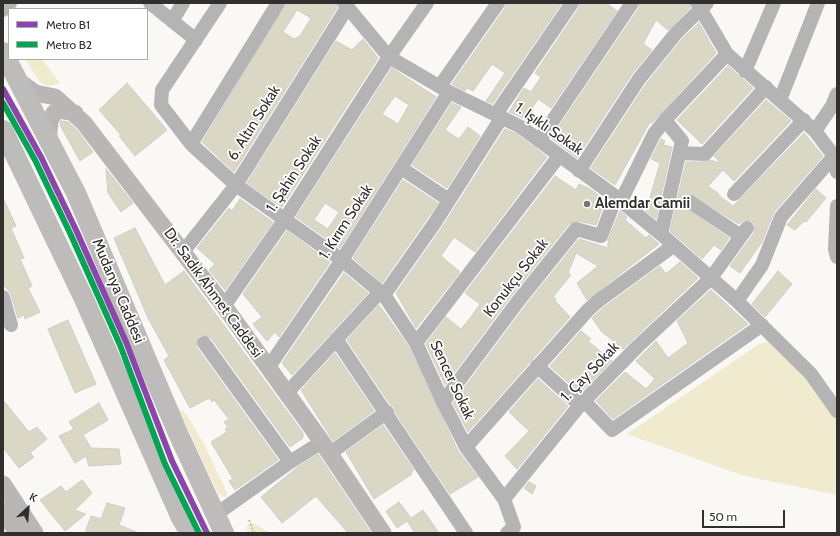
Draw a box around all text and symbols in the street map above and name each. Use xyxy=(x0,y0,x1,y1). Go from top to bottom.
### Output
legend xyxy=(8,8,148,60)
text: Metro B1 xyxy=(46,17,90,32)
text: Metro B2 xyxy=(46,37,92,52)
street label: 6. Altın Sokak xyxy=(224,82,284,164)
street label: 1. Işıklı Sokak xyxy=(511,99,587,159)
street label: 1. Şahin Sokak xyxy=(262,132,326,216)
street label: 1. Kırım Sokak xyxy=(315,181,377,263)
place label: Alemdar Camii xyxy=(595,195,690,213)
marker: Alemdar Camii xyxy=(582,199,592,209)
street label: Dr. Sadık Ahmet Caddesi xyxy=(160,225,266,361)
street label: Konukçu Sokak xyxy=(480,235,552,321)
street label: Mudanya Caddesi xyxy=(88,236,148,346)
street label: Sencer Sokak xyxy=(426,338,478,422)
street label: 1. Çay Sokak xyxy=(557,338,623,406)
north arrow xyxy=(8,488,48,528)
text: K xyxy=(27,489,39,505)
scale bar xyxy=(704,502,787,528)
text: 50 m xyxy=(709,509,737,524)

